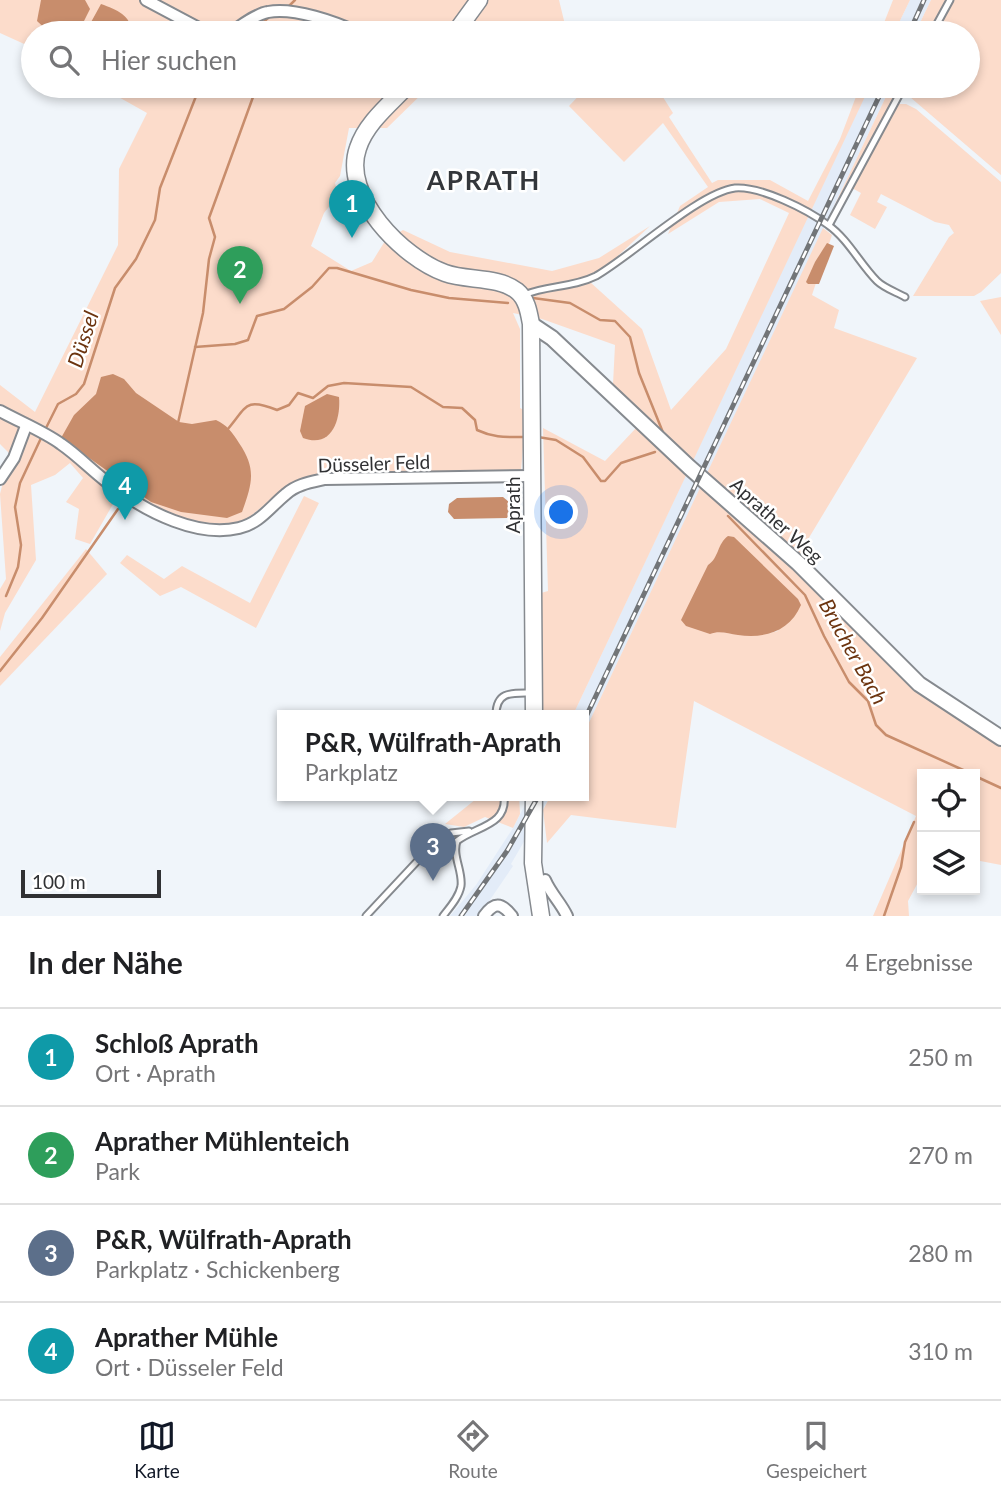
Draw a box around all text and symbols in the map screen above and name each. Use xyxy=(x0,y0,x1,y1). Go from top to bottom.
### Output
search box xyxy=(21,21,980,98)
icon: search xyxy=(45,41,83,79)
text: Hier suchen xyxy=(101,44,237,76)
district label: APRATH xyxy=(426,164,541,196)
pin: 1 xyxy=(329,180,375,238)
pin: 2 xyxy=(217,246,263,304)
water label: Düssel xyxy=(61,308,103,370)
street label: Düsseler Feld xyxy=(317,450,431,476)
pin: 4 xyxy=(102,462,148,520)
street label: Aprather Weg xyxy=(726,472,828,568)
street label: Aprath xyxy=(501,477,524,533)
your location xyxy=(544,495,578,529)
water label: Brucher Bach xyxy=(815,594,893,708)
popup xyxy=(277,710,589,801)
text: P&R, Wülfrath-Aprath xyxy=(305,726,561,758)
text: Parkplatz xyxy=(305,758,398,786)
map controls xyxy=(917,769,980,895)
button: locate xyxy=(917,769,980,832)
pin: 3 xyxy=(410,823,456,881)
button: layers xyxy=(917,832,980,895)
scale bar xyxy=(21,867,161,899)
text: 100 m xyxy=(32,870,86,893)
text: In der Nähe xyxy=(28,944,183,980)
text: 4 Ergebnisse xyxy=(845,948,973,976)
text: Schloß Aprath xyxy=(95,1027,259,1059)
text: 1 xyxy=(44,1043,58,1071)
text: 250 m xyxy=(908,1043,973,1071)
text: Ort · Aprath xyxy=(95,1059,216,1087)
text: Aprather Mühlenteich xyxy=(95,1125,350,1157)
text: 2 xyxy=(44,1141,58,1169)
text: 270 m xyxy=(908,1141,973,1169)
text: Park xyxy=(95,1157,140,1185)
text: P&R, Wülfrath-Aprath xyxy=(95,1223,352,1255)
text: 3 xyxy=(44,1239,58,1267)
text: 280 m xyxy=(908,1239,973,1267)
text: Parkplatz · Schickenberg xyxy=(95,1255,340,1283)
text: Aprather Mühle xyxy=(95,1321,278,1353)
text: 4 xyxy=(44,1337,58,1365)
text: 310 m xyxy=(908,1337,973,1365)
text: Ort · Düsseler Feld xyxy=(95,1353,284,1381)
tab: Karte xyxy=(134,1417,180,1482)
tab: Route xyxy=(448,1417,498,1482)
tab: Gespeichert xyxy=(766,1417,867,1482)

